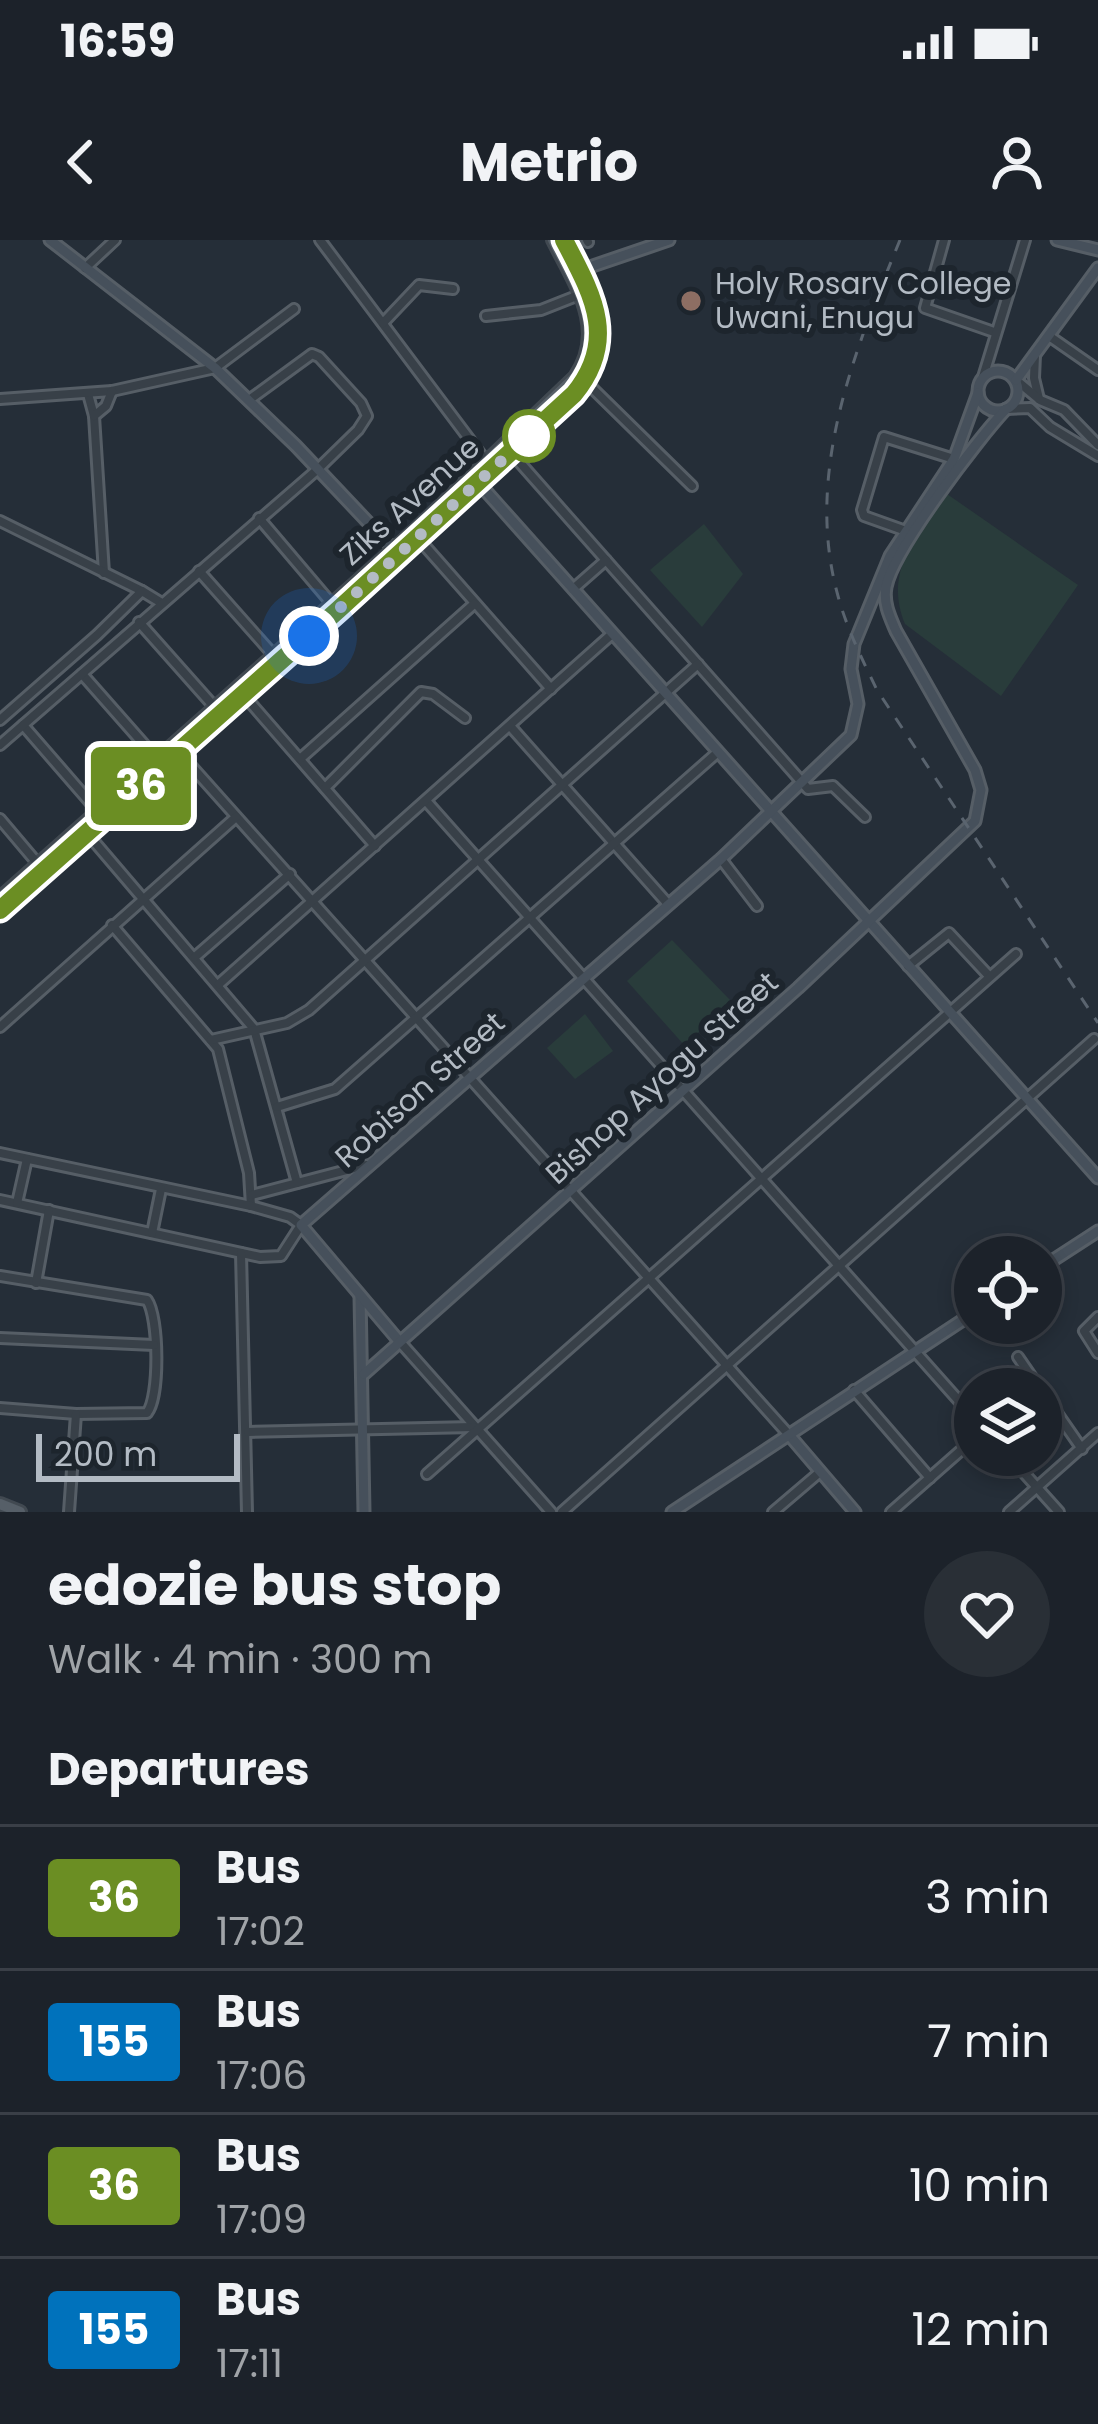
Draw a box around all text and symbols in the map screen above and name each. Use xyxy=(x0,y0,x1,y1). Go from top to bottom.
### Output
text: 16:59 xyxy=(60,10,175,73)
text: Metrio xyxy=(460,124,638,200)
icon: back xyxy=(48,129,114,195)
icon: person xyxy=(984,129,1050,195)
place label: Holy Rosary College Uwani, Enugu xyxy=(715,262,1011,339)
marker: Holy Rosary College Uwani, Enugu xyxy=(678,288,704,314)
unlabelled marker xyxy=(504,411,554,461)
street label: Ziks Avenue xyxy=(330,426,489,575)
your location xyxy=(279,606,339,666)
line badge: 36 xyxy=(87,747,195,825)
text: 36 xyxy=(115,756,167,815)
street label: Bishop Ayogu Street xyxy=(536,961,787,1194)
street label: Robison Street xyxy=(325,1002,514,1178)
map controls xyxy=(954,1236,1062,1476)
button: locate xyxy=(954,1236,1062,1344)
button: layers xyxy=(954,1368,1062,1476)
scale bar xyxy=(36,1428,240,1481)
text: 200 m xyxy=(54,1431,157,1478)
text: edozie bus stop xyxy=(48,1545,501,1625)
button: heart xyxy=(924,1551,1050,1677)
text: Walk · 4 min · 300 m xyxy=(48,1632,433,1687)
text: Departures xyxy=(48,1738,310,1801)
text: Bus xyxy=(216,1836,301,1899)
text: 3 min xyxy=(925,1866,1050,1929)
text: 36 xyxy=(88,1868,140,1927)
text: 17:02 xyxy=(216,1904,305,1959)
text: Bus xyxy=(216,1980,301,2043)
text: 7 min xyxy=(927,2010,1050,2073)
text: 155 xyxy=(79,2012,149,2071)
text: 17:06 xyxy=(216,2048,307,2103)
text: Bus xyxy=(216,2124,301,2187)
text: 10 min xyxy=(909,2154,1050,2217)
text: 36 xyxy=(88,2156,140,2215)
text: 17:09 xyxy=(216,2192,307,2247)
text: Bus xyxy=(216,2268,301,2331)
text: 12 min xyxy=(911,2298,1050,2361)
text: 155 xyxy=(79,2300,149,2359)
text: 17:11 xyxy=(216,2336,283,2391)

